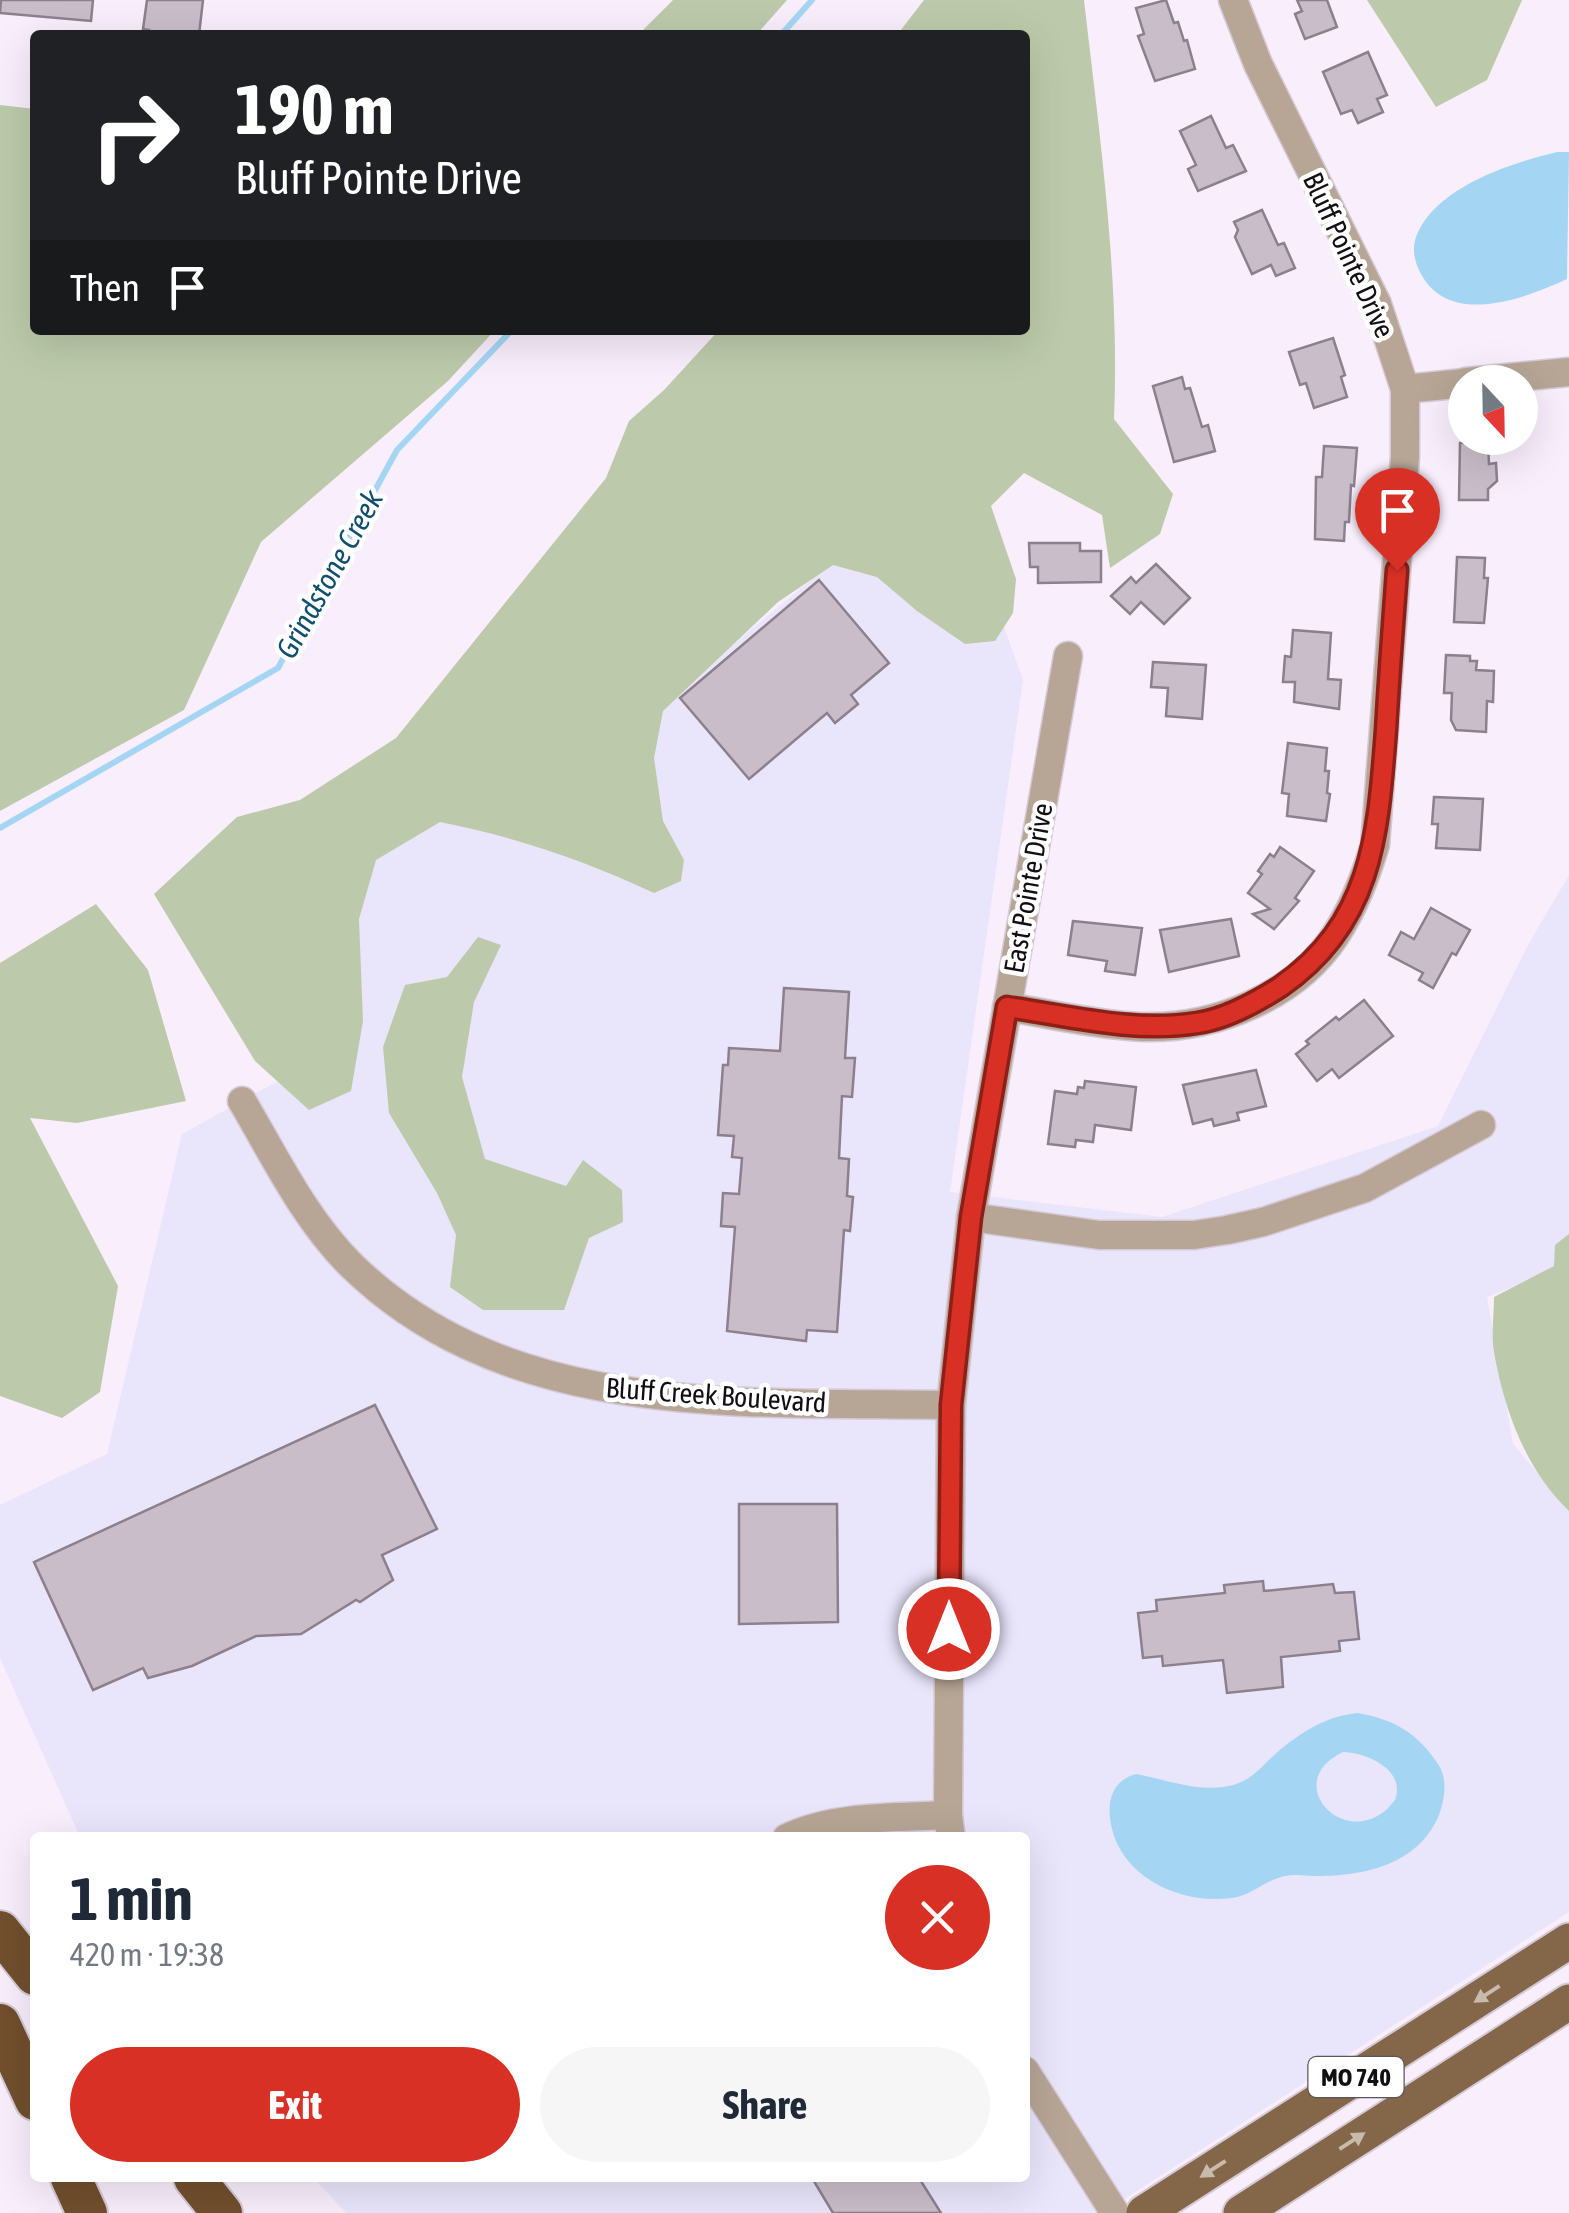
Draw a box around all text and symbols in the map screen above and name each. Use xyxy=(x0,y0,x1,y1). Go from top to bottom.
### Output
text: 190 m xyxy=(235,69,394,149)
icon: right xyxy=(70,70,200,200)
text: Bluff Pointe Drive xyxy=(235,152,522,204)
street label: Bluff Pointe Drive xyxy=(1297,167,1401,343)
icon: arrive xyxy=(160,260,215,315)
text: Then xyxy=(70,266,140,309)
north arrow xyxy=(1448,365,1538,455)
map controls xyxy=(1448,365,1538,455)
pin xyxy=(1355,468,1440,571)
water label: Grindstone Creek xyxy=(269,483,390,664)
icon: arrive xyxy=(1370,483,1425,538)
street label: East Pointe Drive xyxy=(997,801,1059,975)
street label: Bluff Creek Boulevard xyxy=(605,1371,827,1419)
position arrow xyxy=(897,1577,1001,1681)
text: 1 min xyxy=(70,1864,193,1933)
button: close xyxy=(885,1865,990,1970)
text: 420 m · 19:38 xyxy=(70,1936,224,1973)
one-way arrow xyxy=(1473,1984,1501,2002)
button: Exit xyxy=(70,2047,520,2162)
button: Share xyxy=(540,2047,990,2162)
road number: MO 740 xyxy=(1308,2057,1404,2097)
one-way arrow xyxy=(1339,2133,1366,2151)
one-way arrow xyxy=(1199,2159,1227,2177)

